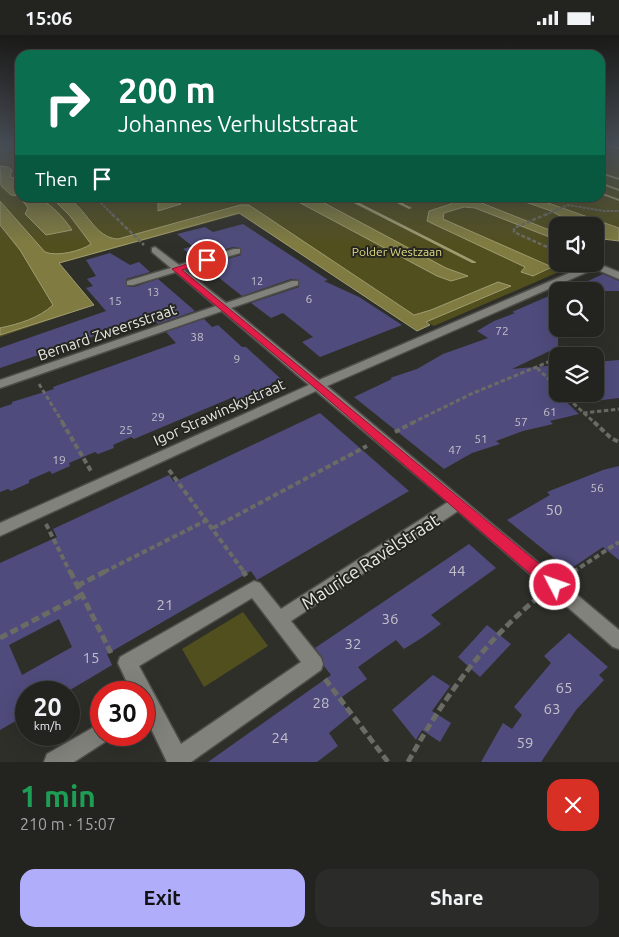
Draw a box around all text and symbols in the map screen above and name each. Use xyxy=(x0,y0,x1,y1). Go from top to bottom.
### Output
text: 15:06 xyxy=(25,7,73,29)
icon: right xyxy=(35,70,100,135)
text: 200 m xyxy=(118,70,216,110)
text: Johannes Verhulststraat xyxy=(118,111,358,136)
icon: arrive xyxy=(88,165,116,193)
text: Then xyxy=(35,168,78,190)
map controls xyxy=(549,217,604,402)
button: sound xyxy=(549,217,604,272)
pin xyxy=(186,239,228,281)
park label: Polder Westzaan xyxy=(352,245,442,258)
icon: arrive xyxy=(193,246,221,274)
house number: 12 xyxy=(251,275,263,287)
button: search xyxy=(549,282,604,337)
house number: 13 xyxy=(147,286,159,298)
house number: 6 xyxy=(306,292,313,305)
house number: 15 xyxy=(108,294,122,307)
street label: Bernard Zweersstraat xyxy=(35,300,179,364)
house number: 72 xyxy=(495,324,509,337)
house number: 38 xyxy=(190,330,204,343)
button: layers xyxy=(549,347,604,402)
house number: 9 xyxy=(234,352,240,365)
street label: Igor Strawinskystraat xyxy=(151,375,287,449)
house number: 61 xyxy=(543,405,557,418)
house number: 29 xyxy=(151,410,165,423)
house number: 57 xyxy=(514,415,528,428)
house number: 25 xyxy=(119,423,133,436)
house number: 51 xyxy=(474,432,488,445)
house number: 47 xyxy=(448,443,462,456)
house number: 19 xyxy=(52,453,66,466)
house number: 56 xyxy=(590,481,604,494)
house number: 50 xyxy=(546,501,562,518)
street label: Maurice Ravèlstraat xyxy=(298,509,442,613)
position arrow xyxy=(528,558,580,610)
house number: 44 xyxy=(449,562,465,579)
house number: 21 xyxy=(157,596,173,613)
house number: 36 xyxy=(382,610,398,627)
house number: 32 xyxy=(345,635,361,652)
house number: 15 xyxy=(83,649,99,666)
house number: 65 xyxy=(556,679,572,696)
speed limit sign: 30 xyxy=(90,681,155,746)
text: 20 xyxy=(33,693,62,721)
house number: 28 xyxy=(313,694,329,711)
house number: 63 xyxy=(544,700,560,717)
text: km/h xyxy=(34,719,61,732)
house number: 24 xyxy=(272,729,288,746)
house number: 59 xyxy=(517,734,533,751)
text: 1 min xyxy=(20,779,96,813)
button: close xyxy=(547,779,599,831)
text: 210 m · 15:07 xyxy=(20,815,116,833)
button: Exit xyxy=(20,869,305,927)
button: Share xyxy=(315,869,599,927)

